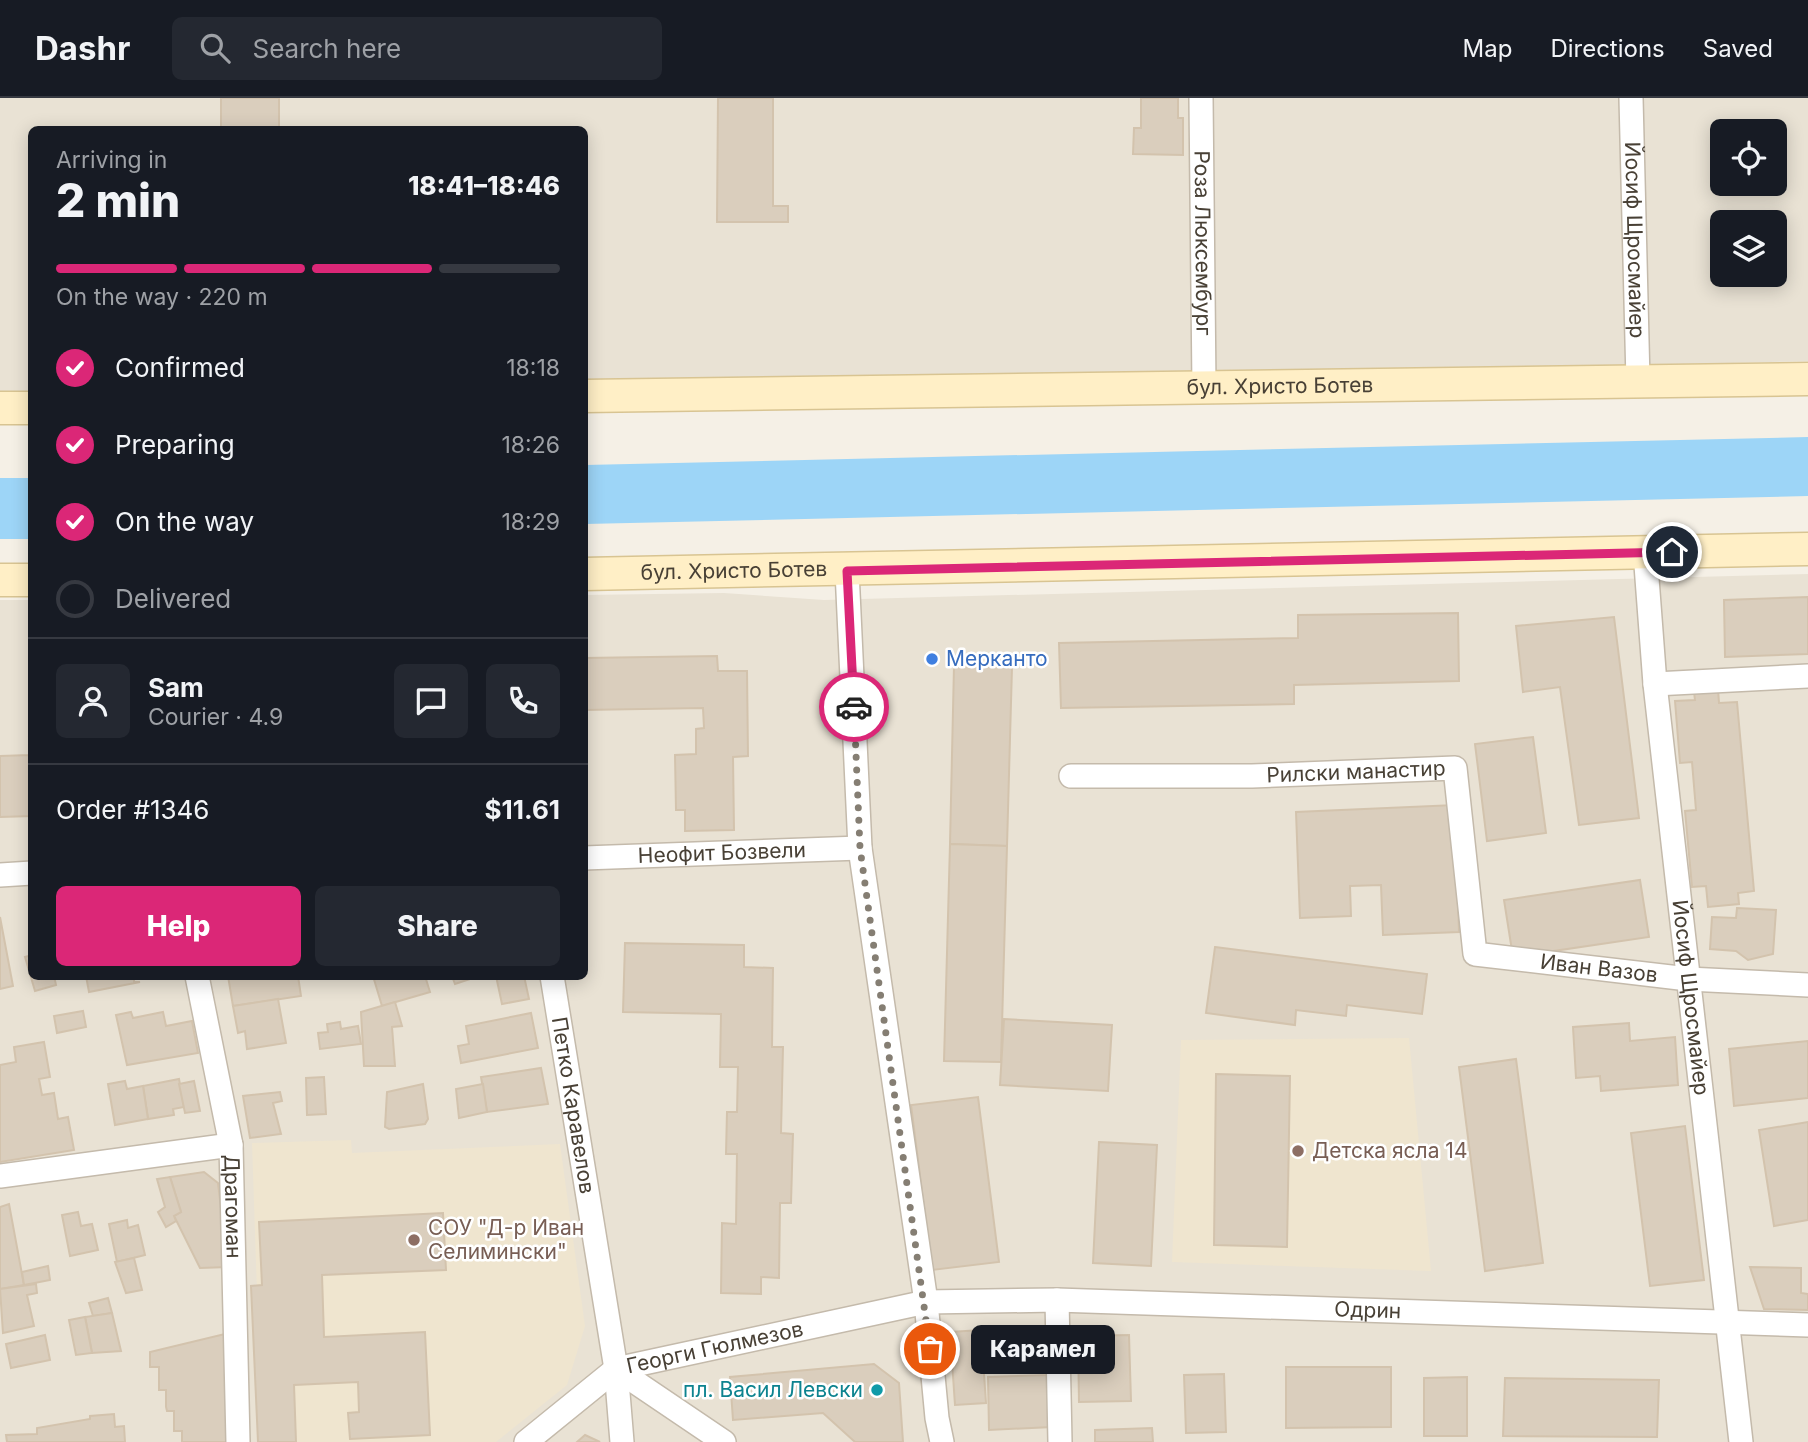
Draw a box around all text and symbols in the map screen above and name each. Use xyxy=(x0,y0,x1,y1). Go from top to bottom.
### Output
search box xyxy=(172,17,662,80)
text: Dashr xyxy=(35,28,130,68)
icon: search xyxy=(196,29,234,67)
text: Search here xyxy=(252,33,401,64)
text: Map xyxy=(1463,34,1512,63)
text: Directions xyxy=(1550,34,1665,63)
text: Saved xyxy=(1703,34,1773,63)
map controls xyxy=(1710,119,1787,287)
button: locate xyxy=(1710,119,1787,196)
street label: Йосиф Щросмайер xyxy=(1620,141,1650,339)
text: Arriving in xyxy=(56,146,167,174)
street label: Роза Люксембург xyxy=(1190,150,1216,336)
text: 18:41–18:46 xyxy=(408,170,560,201)
text: 2 min xyxy=(56,172,180,228)
button: layers xyxy=(1710,210,1787,287)
text: On the way · 220 m xyxy=(56,283,268,311)
icon: check xyxy=(56,349,94,387)
text: Confirmed xyxy=(115,352,245,383)
text: 18:18 xyxy=(506,354,560,382)
street label: бул. Христо Ботев xyxy=(1186,372,1373,400)
icon: check xyxy=(56,426,94,464)
text: Preparing xyxy=(115,429,235,460)
text: 18:26 xyxy=(502,431,560,459)
icon: check xyxy=(56,503,94,541)
text: On the way xyxy=(115,506,254,537)
text: 18:29 xyxy=(502,508,560,536)
pin xyxy=(1642,522,1702,582)
icon: home xyxy=(1653,533,1691,571)
street label: бул. Христо Ботев xyxy=(640,556,828,585)
text: Delivered xyxy=(115,583,231,614)
place label: Мерканто xyxy=(946,646,1048,671)
marker: Мерканто xyxy=(924,651,940,667)
button: person xyxy=(56,664,130,738)
button: chat xyxy=(394,664,468,738)
button: phone xyxy=(486,664,560,738)
text: Sam xyxy=(148,672,204,703)
courier xyxy=(819,672,889,742)
icon: car xyxy=(835,688,873,726)
text: Courier · 4.9 xyxy=(148,703,283,731)
street label: Рилски манастир xyxy=(1266,755,1446,787)
text: Order #1346 xyxy=(56,794,209,825)
text: $11.61 xyxy=(485,794,560,825)
street label: Неофит Бозвели xyxy=(637,837,806,868)
button: Help xyxy=(56,886,301,966)
button: Share xyxy=(315,886,560,966)
street label: Йосиф Щросмайер xyxy=(1668,898,1715,1097)
street label: Иван Вазов xyxy=(1539,949,1659,987)
street label: Петко Каравелов xyxy=(547,1015,600,1196)
place label: Детска ясла 14 xyxy=(1312,1138,1467,1163)
marker: Детска ясла 14 xyxy=(1290,1143,1306,1159)
street label: Драгоман xyxy=(219,1154,247,1259)
place label: СОУ "Д-р Иван Селимински" xyxy=(428,1215,584,1264)
marker: СОУ "Д-р Иван Селимински" xyxy=(406,1232,422,1248)
street label: Одрин xyxy=(1334,1296,1402,1323)
street label: Георги Гюлмезов xyxy=(624,1316,805,1378)
pin xyxy=(900,1319,960,1379)
callout: Карамел xyxy=(972,1324,1116,1374)
icon: bag xyxy=(911,1330,949,1368)
text: Карамел xyxy=(990,1335,1096,1363)
place label: пл. Васил Левски xyxy=(683,1377,863,1402)
marker: пл. Васил Левски xyxy=(869,1382,885,1398)

